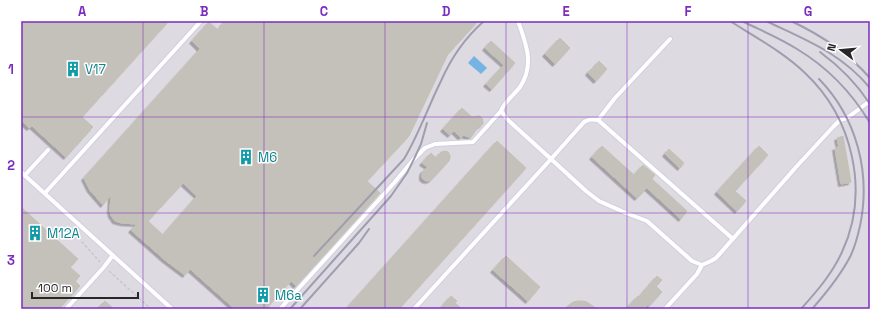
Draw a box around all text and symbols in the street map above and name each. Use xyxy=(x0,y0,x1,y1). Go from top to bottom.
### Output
text: A xyxy=(78,3,87,20)
text: B xyxy=(200,3,209,20)
text: C xyxy=(320,3,328,20)
text: D xyxy=(442,3,451,20)
text: E xyxy=(562,3,570,20)
text: F xyxy=(685,3,692,20)
text: G xyxy=(804,3,812,20)
north arrow xyxy=(821,30,861,70)
text: N xyxy=(824,42,839,53)
building icon: V17 xyxy=(64,60,82,78)
text: 1 xyxy=(8,61,14,78)
place label: V17 xyxy=(85,61,106,78)
building icon: M6 xyxy=(237,148,255,166)
place label: M6 xyxy=(258,149,277,166)
text: 2 xyxy=(7,157,15,174)
building icon: M12A xyxy=(26,224,44,242)
place label: M12A xyxy=(47,225,80,242)
text: 3 xyxy=(7,252,15,269)
scale bar xyxy=(32,274,138,300)
text: 100 m xyxy=(38,280,72,296)
building icon: M6a xyxy=(254,286,272,304)
place label: M6a xyxy=(275,287,302,304)

